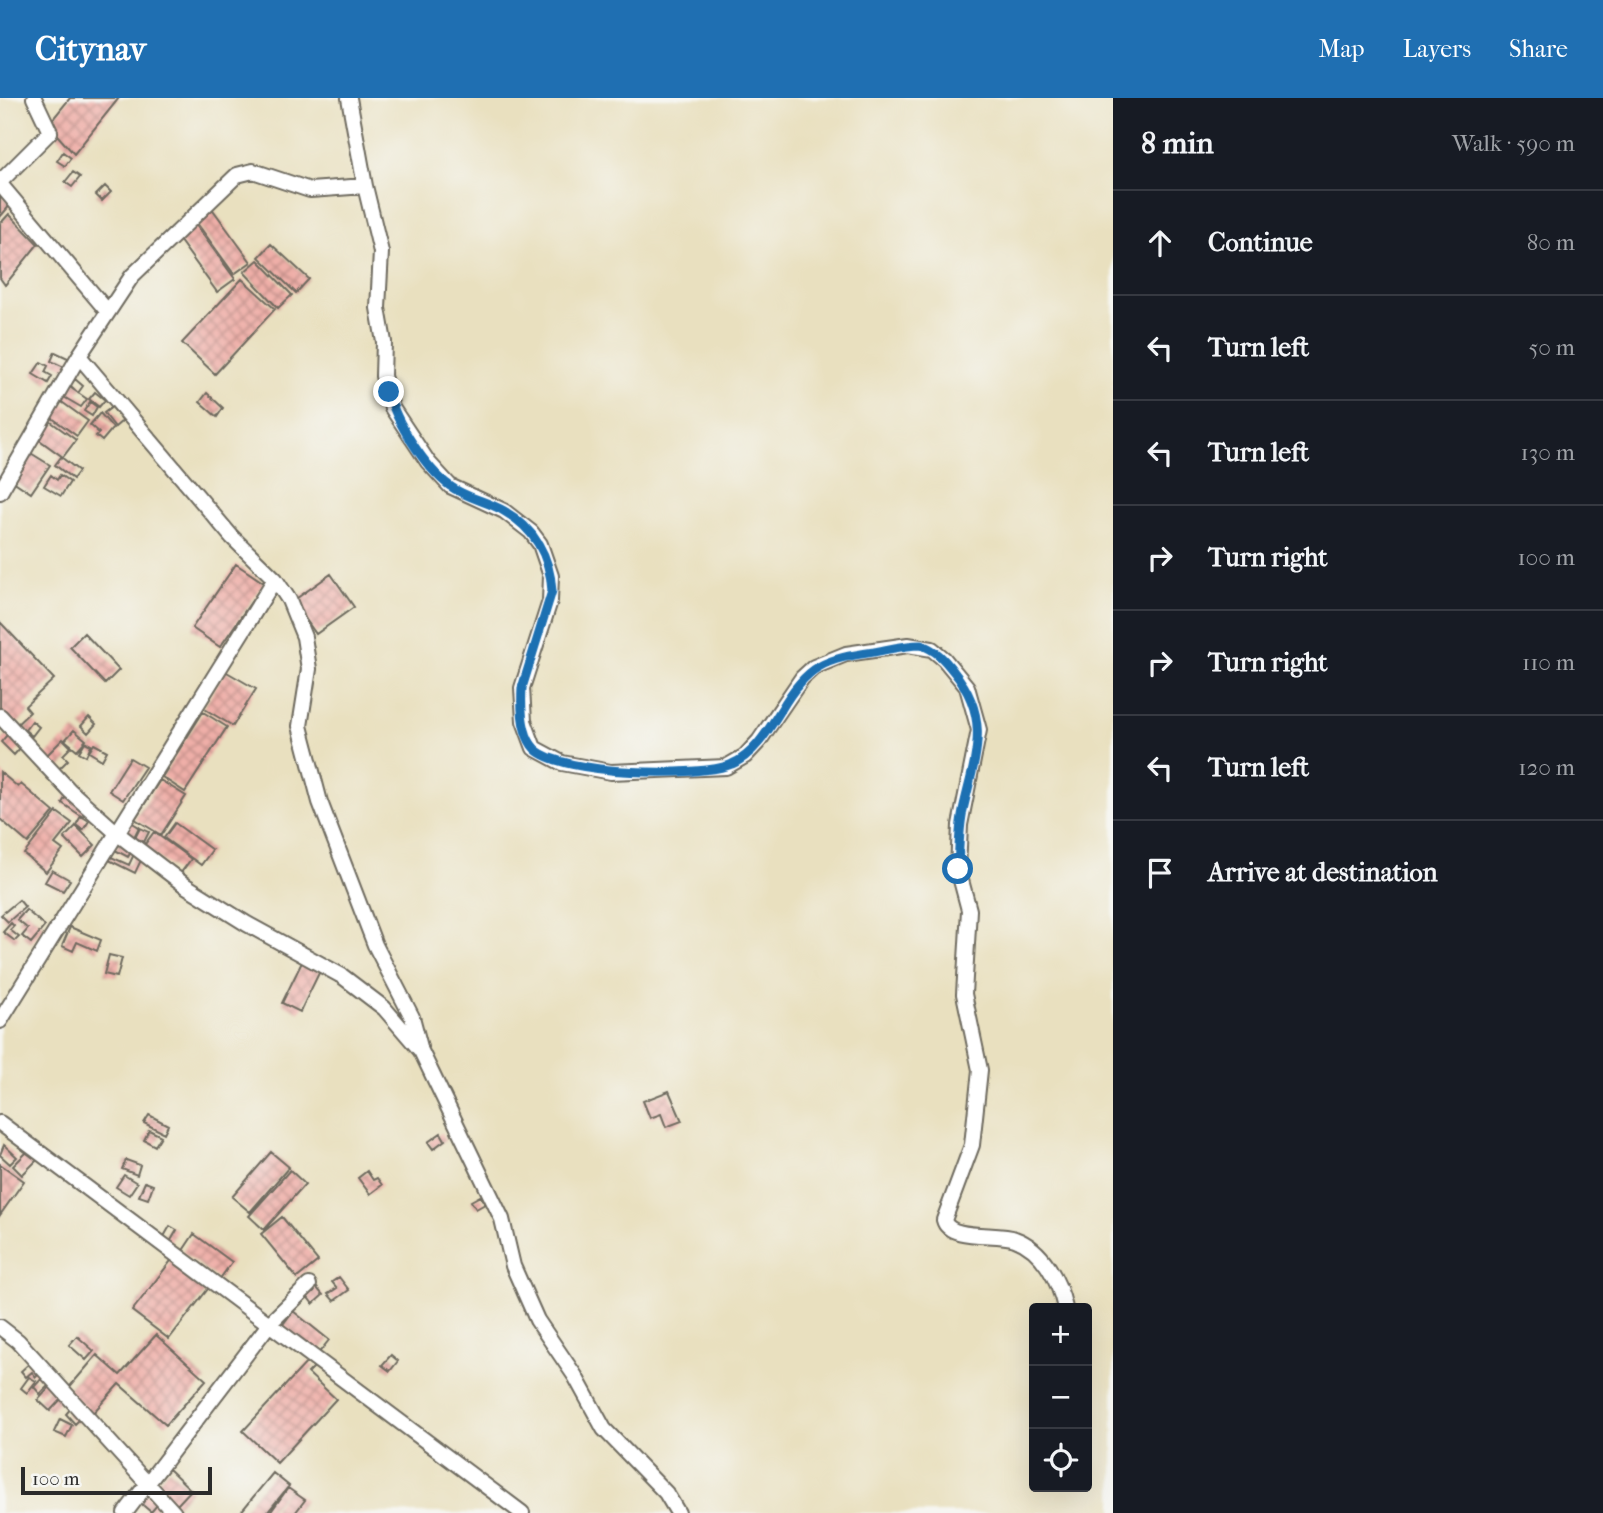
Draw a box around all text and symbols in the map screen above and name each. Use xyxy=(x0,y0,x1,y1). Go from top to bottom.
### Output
text: Citynav xyxy=(35,30,146,69)
text: Map xyxy=(1319,35,1365,63)
text: Layers xyxy=(1403,35,1471,63)
text: Share xyxy=(1509,35,1568,63)
text: 8 min xyxy=(1141,126,1214,161)
text: Walk · 590 m xyxy=(1452,130,1575,157)
icon: ahead xyxy=(1141,224,1179,262)
text: Continue xyxy=(1208,227,1313,258)
text: 80 m xyxy=(1527,229,1575,256)
icon: left xyxy=(1141,329,1179,367)
text: Turn left xyxy=(1208,332,1309,363)
text: 50 m xyxy=(1528,334,1575,361)
route end xyxy=(373,376,404,407)
icon: left xyxy=(1141,434,1179,472)
text: Turn left xyxy=(1208,437,1309,468)
text: 130 m xyxy=(1521,439,1575,466)
icon: right xyxy=(1141,539,1179,577)
text: Turn right xyxy=(1208,542,1328,573)
text: 100 m xyxy=(1517,544,1575,571)
icon: right xyxy=(1141,644,1179,682)
text: Turn right xyxy=(1208,647,1328,678)
text: 110 m xyxy=(1522,649,1575,676)
icon: left xyxy=(1141,749,1179,787)
text: Turn left xyxy=(1208,752,1309,783)
text: 120 m xyxy=(1518,754,1575,781)
route start xyxy=(942,853,973,884)
icon: arrive xyxy=(1141,854,1179,892)
text: Arrive at destination xyxy=(1208,857,1438,888)
map controls xyxy=(1029,1303,1092,1492)
button: + xyxy=(1029,1303,1092,1366)
button: − xyxy=(1029,1366,1092,1429)
button: locate xyxy=(1029,1429,1092,1492)
scale bar xyxy=(21,1464,212,1496)
text: 100 m xyxy=(32,1468,80,1490)

